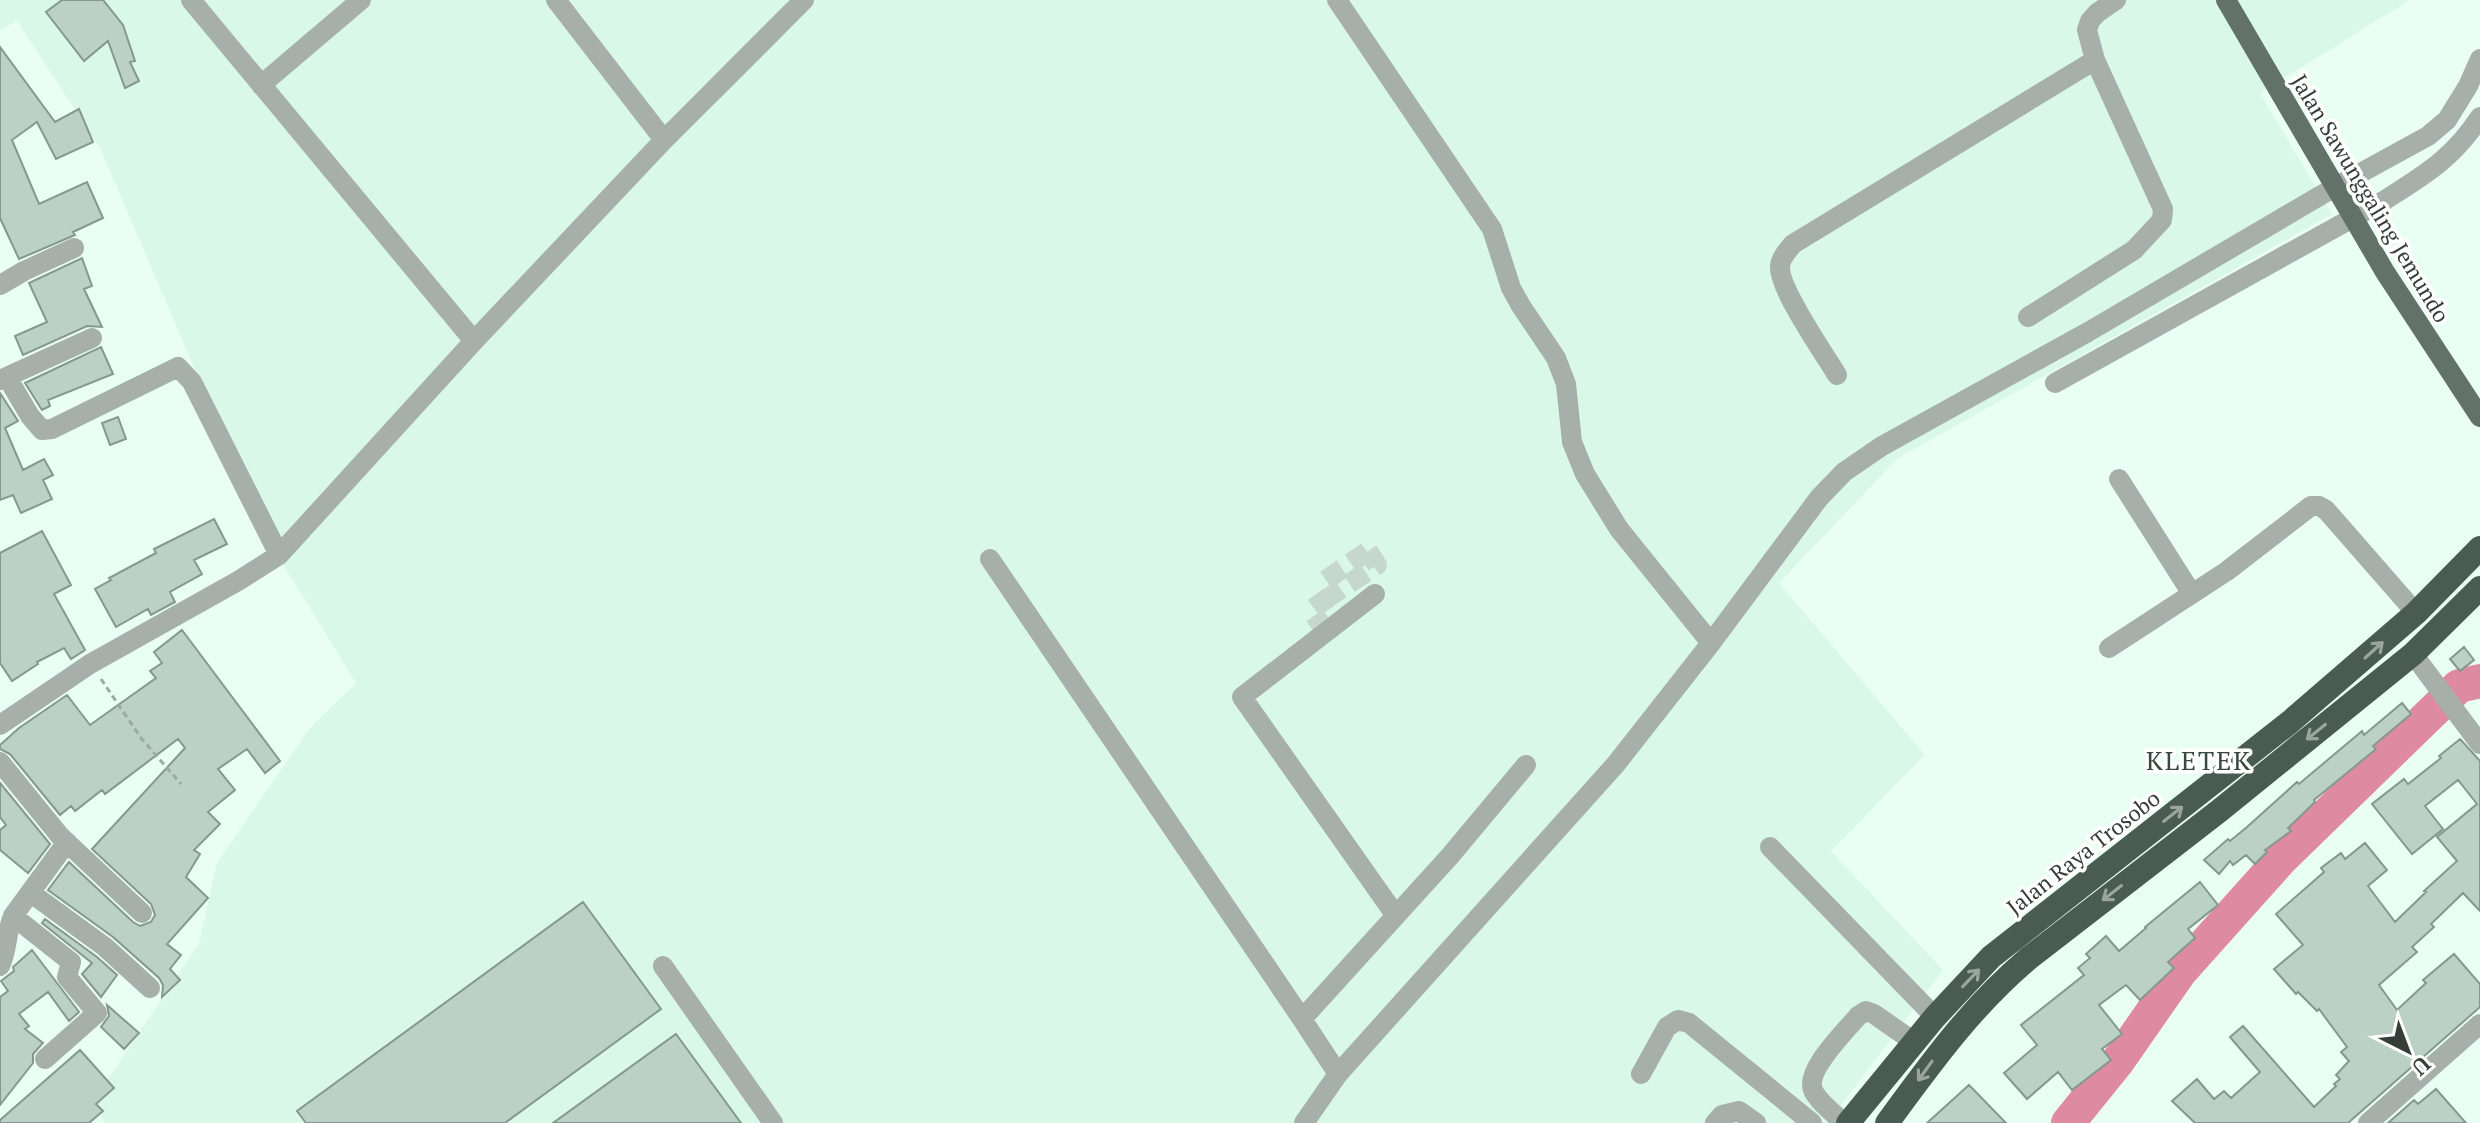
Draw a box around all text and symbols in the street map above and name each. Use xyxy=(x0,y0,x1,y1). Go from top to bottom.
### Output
street label: Jalan Sawunggaling Jemundo xyxy=(2285,69,2457,327)
one-way arrow xyxy=(2364,641,2384,659)
one-way arrow xyxy=(2307,723,2327,741)
district label: KLETEK xyxy=(2146,743,2252,777)
street label: Jalan Raya Trosobo xyxy=(2000,783,2166,921)
one-way arrow xyxy=(2162,806,2183,823)
one-way arrow xyxy=(2102,884,2123,902)
one-way arrow xyxy=(1961,969,1980,988)
north arrow xyxy=(2368,1011,2448,1091)
text: U xyxy=(2406,1050,2437,1082)
one-way arrow xyxy=(1917,1060,1934,1081)

